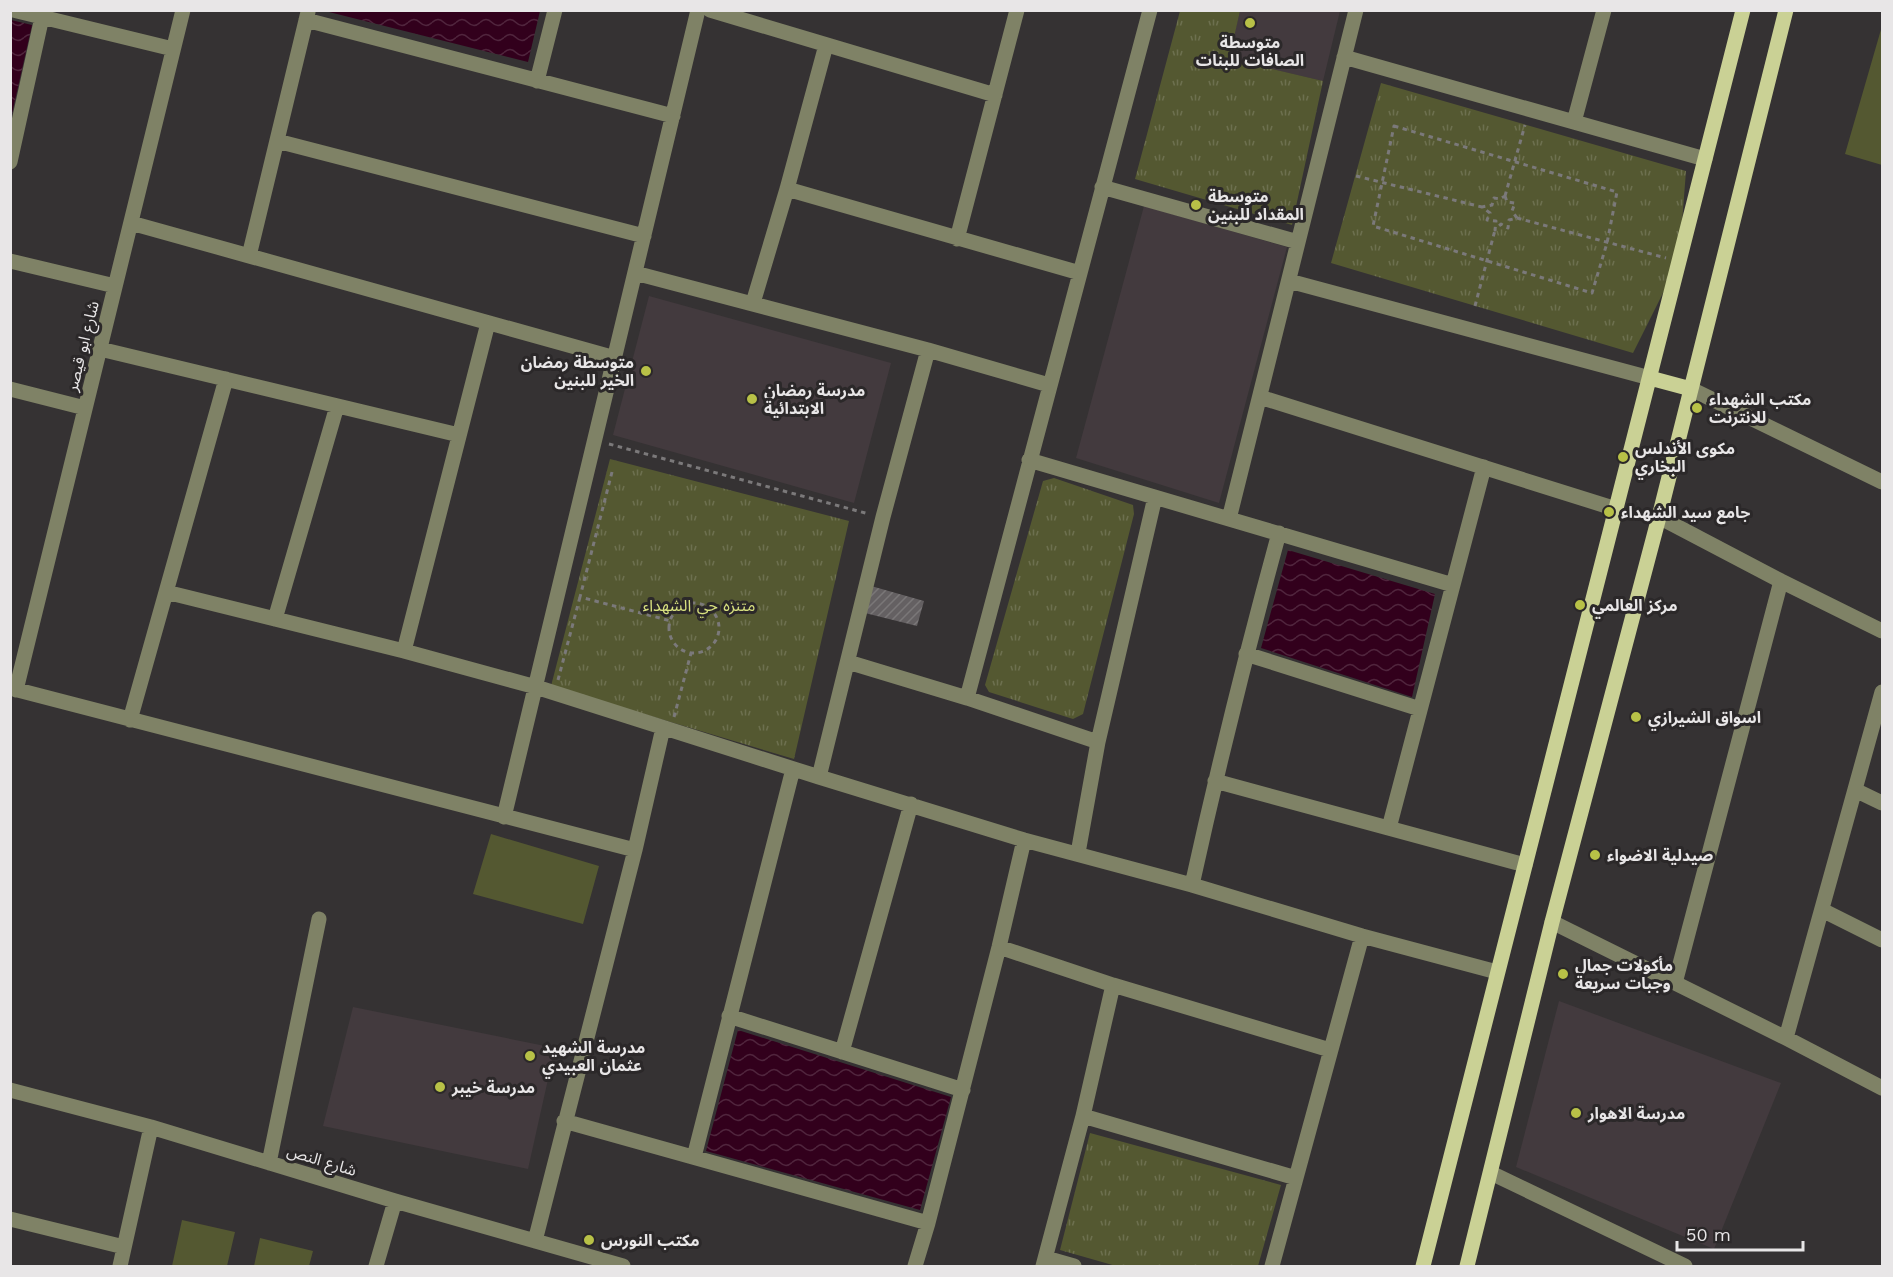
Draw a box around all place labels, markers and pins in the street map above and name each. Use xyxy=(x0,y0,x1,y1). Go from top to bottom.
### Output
marker: متوسطة الصافات للبنات xyxy=(1243,16,1257,30)
place label: متوسطة الصافات للبنات xyxy=(1196,33,1304,70)
place label: متوسطة المقداد للبنين xyxy=(1208,187,1304,224)
marker: متوسطة المقداد للبنين xyxy=(1189,198,1203,212)
place label: متوسطة رمضان الخير للبنين xyxy=(521,353,634,390)
marker: متوسطة رمضان الخير للبنين xyxy=(639,364,653,378)
place label: مدرسة رمضان الابتدائية xyxy=(764,381,865,418)
place label: مكتب الشهداء للانترنت xyxy=(1709,390,1811,427)
marker: مدرسة رمضان الابتدائية xyxy=(745,392,759,406)
marker: مكتب الشهداء للانترنت xyxy=(1690,401,1704,415)
place label: مكوى الأندلس البخاري xyxy=(1635,439,1735,480)
marker: مكوى الأندلس البخاري xyxy=(1616,450,1630,464)
place label: جامع سيد الشهداء xyxy=(1621,503,1750,525)
marker: جامع سيد الشهداء xyxy=(1602,505,1616,519)
place label: مركز العالمي xyxy=(1592,596,1678,619)
marker: مركز العالمي xyxy=(1573,598,1587,612)
place label: اسواق الشيرازي xyxy=(1648,708,1761,731)
marker: اسواق الشيرازي xyxy=(1629,710,1643,724)
place label: صيدلية الاضواء xyxy=(1607,846,1713,865)
marker: صيدلية الاضواء xyxy=(1588,848,1602,862)
place label: مأكولات جمال وجبات سريعة xyxy=(1575,956,1673,993)
marker: مأكولات جمال وجبات سريعة xyxy=(1556,967,1570,981)
place label: مدرسة الشهيد عثمان العبيدي xyxy=(542,1038,645,1079)
marker: مدرسة الشهيد عثمان العبيدي xyxy=(523,1049,537,1063)
place label: مدرسة خيبر xyxy=(451,1078,535,1097)
marker: مدرسة خيبر xyxy=(433,1080,447,1094)
place label: مدرسة الاهوار xyxy=(1587,1104,1685,1123)
marker: مدرسة الاهوار xyxy=(1569,1106,1583,1120)
place label: مكتب النورس xyxy=(601,1231,699,1250)
marker: مكتب النورس xyxy=(582,1233,596,1247)

